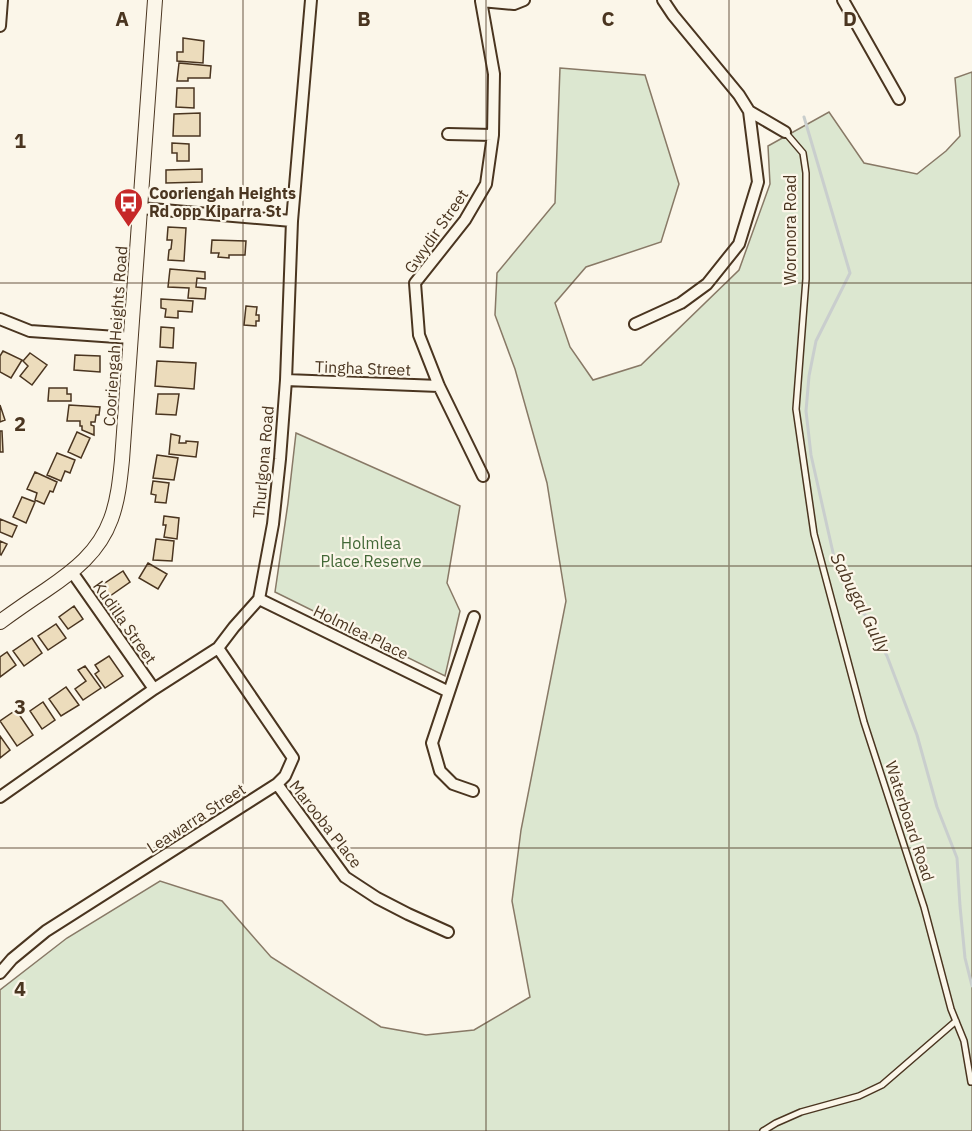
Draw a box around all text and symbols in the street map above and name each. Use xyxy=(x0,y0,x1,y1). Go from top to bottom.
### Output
text: A xyxy=(115,5,129,32)
text: B xyxy=(357,5,371,32)
text: C xyxy=(601,5,615,32)
text: D xyxy=(843,5,857,32)
text: 1 xyxy=(14,127,26,154)
street label: Woronora Road xyxy=(780,175,800,285)
place label: Cooriengah Heights Rd opp Kiparra St xyxy=(149,183,296,221)
street label: Gwydir Street xyxy=(400,185,472,277)
bus stop icon: Cooriengah Heights Rd opp Kiparra St xyxy=(112,186,144,228)
street label: Cooriengah Heights Road xyxy=(99,245,131,427)
street label: Tingha Street xyxy=(315,356,411,380)
street label: Thurlgona Road xyxy=(248,405,278,519)
text: 2 xyxy=(14,410,26,437)
park label: Holmlea Place Reserve xyxy=(320,533,422,571)
water label: Sabugal Gully xyxy=(825,549,896,658)
street label: Kudilla Street xyxy=(89,576,161,668)
street label: Holmlea Place xyxy=(310,600,412,664)
text: 3 xyxy=(14,693,26,720)
street label: Waterboard Road xyxy=(881,758,939,884)
street label: Marooba Place xyxy=(285,776,367,872)
street label: Leawarra Street xyxy=(143,779,249,857)
text: 4 xyxy=(14,975,26,1002)

